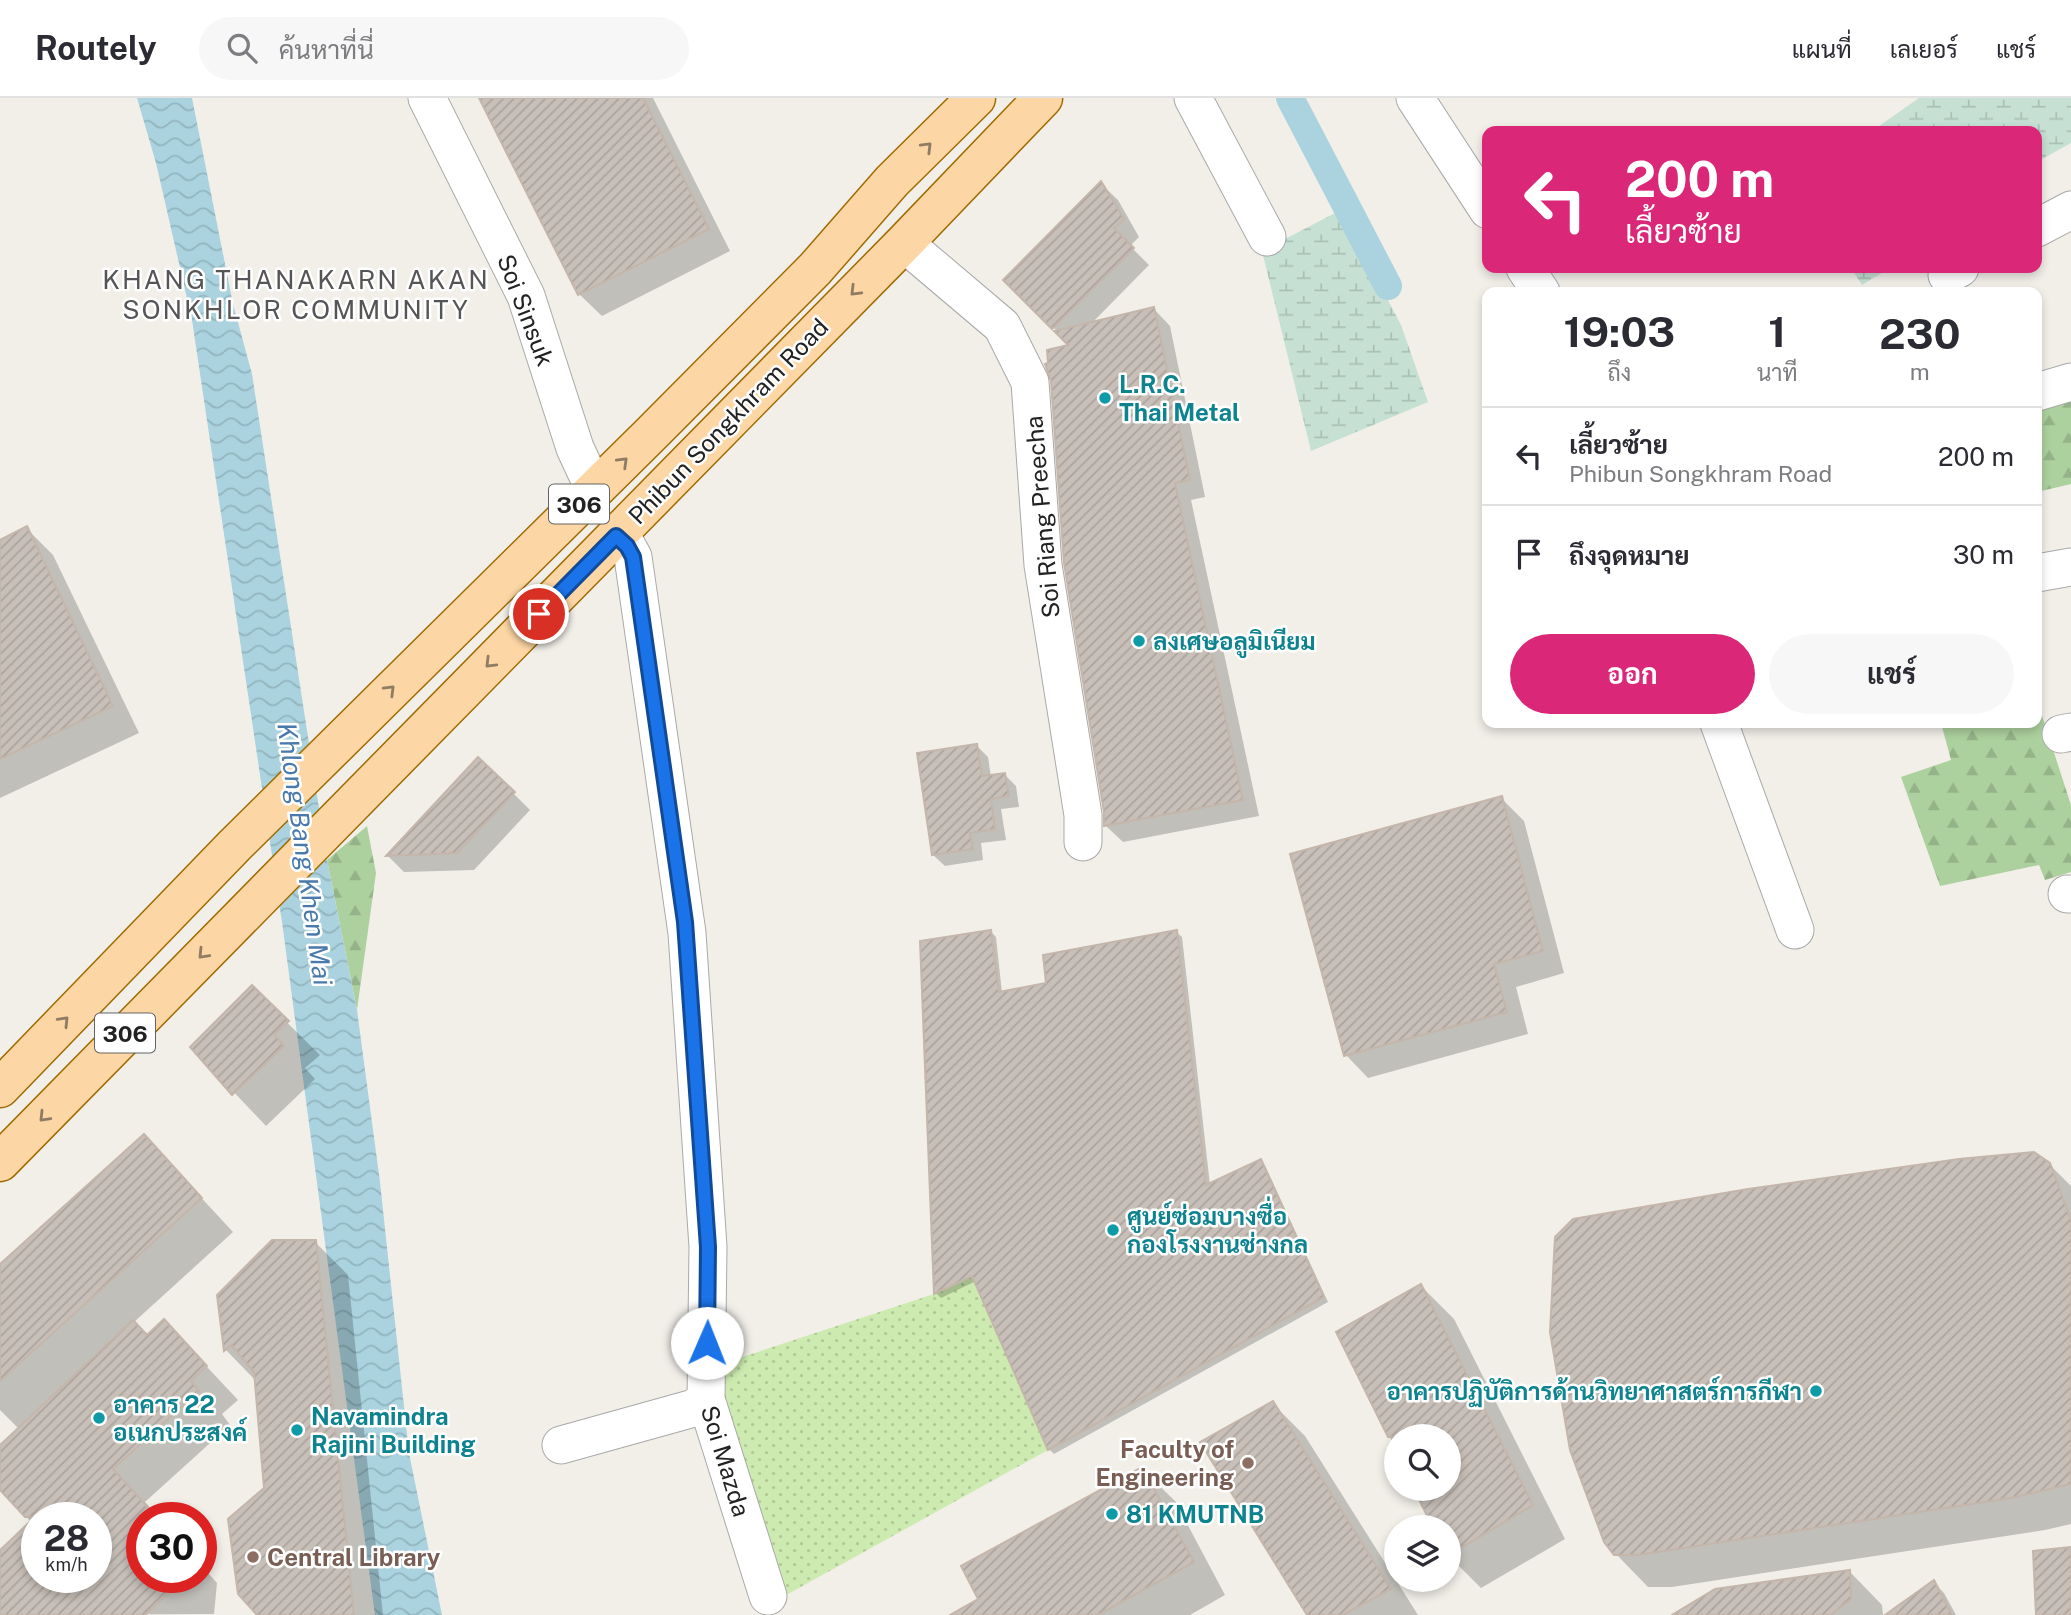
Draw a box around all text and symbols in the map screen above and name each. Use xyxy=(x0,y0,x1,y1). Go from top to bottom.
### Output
search box xyxy=(199,17,689,80)
text: Routely xyxy=(35,29,157,67)
icon: search xyxy=(223,29,261,67)
text: ค้นหาที่นี่ xyxy=(279,34,374,65)
text: แผนที่ xyxy=(1792,35,1852,63)
text: เลเยอร์ xyxy=(1890,35,1958,63)
text: แชร์ xyxy=(1996,35,2036,63)
one-way arrow xyxy=(919,142,932,155)
text: 200 m xyxy=(1625,150,1774,208)
icon: left xyxy=(1510,154,1601,245)
text: เลี้ยวซ้าย xyxy=(1625,213,1742,250)
street label: Soi Sinsuk xyxy=(492,250,560,370)
district label: KHANG THANAKARN AKAN SONKHLOR COMMUNITY xyxy=(102,264,490,325)
one-way arrow xyxy=(850,282,863,295)
text: 19:03 xyxy=(1563,307,1675,356)
text: 1 xyxy=(1768,307,1786,356)
text: 230 xyxy=(1879,309,1961,358)
street label: Phibun Songkhram Road xyxy=(623,312,833,530)
text: m xyxy=(1910,358,1930,385)
text: ถึง xyxy=(1607,359,1631,386)
text: นาที xyxy=(1757,359,1798,386)
place label: L.R.C. Thai Metal xyxy=(1119,370,1240,426)
marker: L.R.C. Thai Metal xyxy=(1097,390,1113,406)
street label: Soi Riang Preecha xyxy=(1019,415,1065,619)
text: เลี้ยวซ้าย xyxy=(1569,429,1668,460)
icon: left xyxy=(1510,437,1548,475)
text: 200 m xyxy=(1938,441,2014,472)
one-way arrow xyxy=(614,458,627,471)
text: Phibun Songkhram Road xyxy=(1569,460,1832,487)
road number: 306 xyxy=(549,484,609,524)
icon: arrive xyxy=(1510,535,1548,573)
text: 30 m xyxy=(1953,539,2014,570)
text: ถึงจุดหมาย xyxy=(1569,540,1690,571)
pin xyxy=(509,584,569,644)
icon: arrive xyxy=(520,595,558,633)
place label: ลงเศษอลูมิเนียม xyxy=(1153,627,1316,658)
marker: ลงเศษอลูมิเนียม xyxy=(1131,633,1147,649)
button: ออก xyxy=(1510,634,1755,714)
button: แชร์ xyxy=(1769,634,2014,714)
one-way arrow xyxy=(485,655,498,668)
one-way arrow xyxy=(382,686,395,699)
water label: Khlong Bang Khen Mai xyxy=(271,721,339,988)
one-way arrow xyxy=(198,946,211,959)
road number: 306 xyxy=(95,1014,155,1052)
one-way arrow xyxy=(56,1016,69,1029)
one-way arrow xyxy=(39,1108,52,1121)
place label: ศูนย์ซ่อมบางซื่อ กองโรงงานช่างกล xyxy=(1127,1196,1308,1258)
marker: ศูนย์ซ่อมบางซื่อ กองโรงงานช่างกล xyxy=(1105,1222,1121,1238)
position arrow xyxy=(670,1306,744,1380)
place label: อาคารปฏิบัติการด้านวิทยาศาสตร์การกีฬา xyxy=(1386,1376,1802,1408)
marker: อาคารปฏิบัติการด้านวิทยาศาสตร์การกีฬา xyxy=(1808,1383,1824,1399)
place label: อาคาร 22 อเนกประสงค์ xyxy=(113,1390,248,1446)
place label: Navamindra Rajini Building xyxy=(311,1402,476,1458)
street label: Soi Mazda xyxy=(696,1402,756,1520)
marker: อาคาร 22 อเนกประสงค์ xyxy=(91,1410,107,1426)
marker: Navamindra Rajini Building xyxy=(289,1422,305,1438)
map controls xyxy=(1384,1424,1461,1592)
button: search xyxy=(1384,1424,1461,1501)
place label: Faculty of Engineering xyxy=(1096,1435,1234,1491)
marker: Faculty of Engineering xyxy=(1240,1455,1256,1471)
place label: 81 KMUTNB xyxy=(1126,1500,1264,1528)
speed limit sign: 30 xyxy=(126,1502,217,1593)
marker: 81 KMUTNB xyxy=(1104,1506,1120,1522)
button: layers xyxy=(1384,1515,1461,1592)
text: 28 xyxy=(44,1518,89,1559)
place label: Central Library xyxy=(267,1543,441,1571)
marker: Central Library xyxy=(245,1549,261,1565)
text: km/h xyxy=(45,1554,88,1575)

